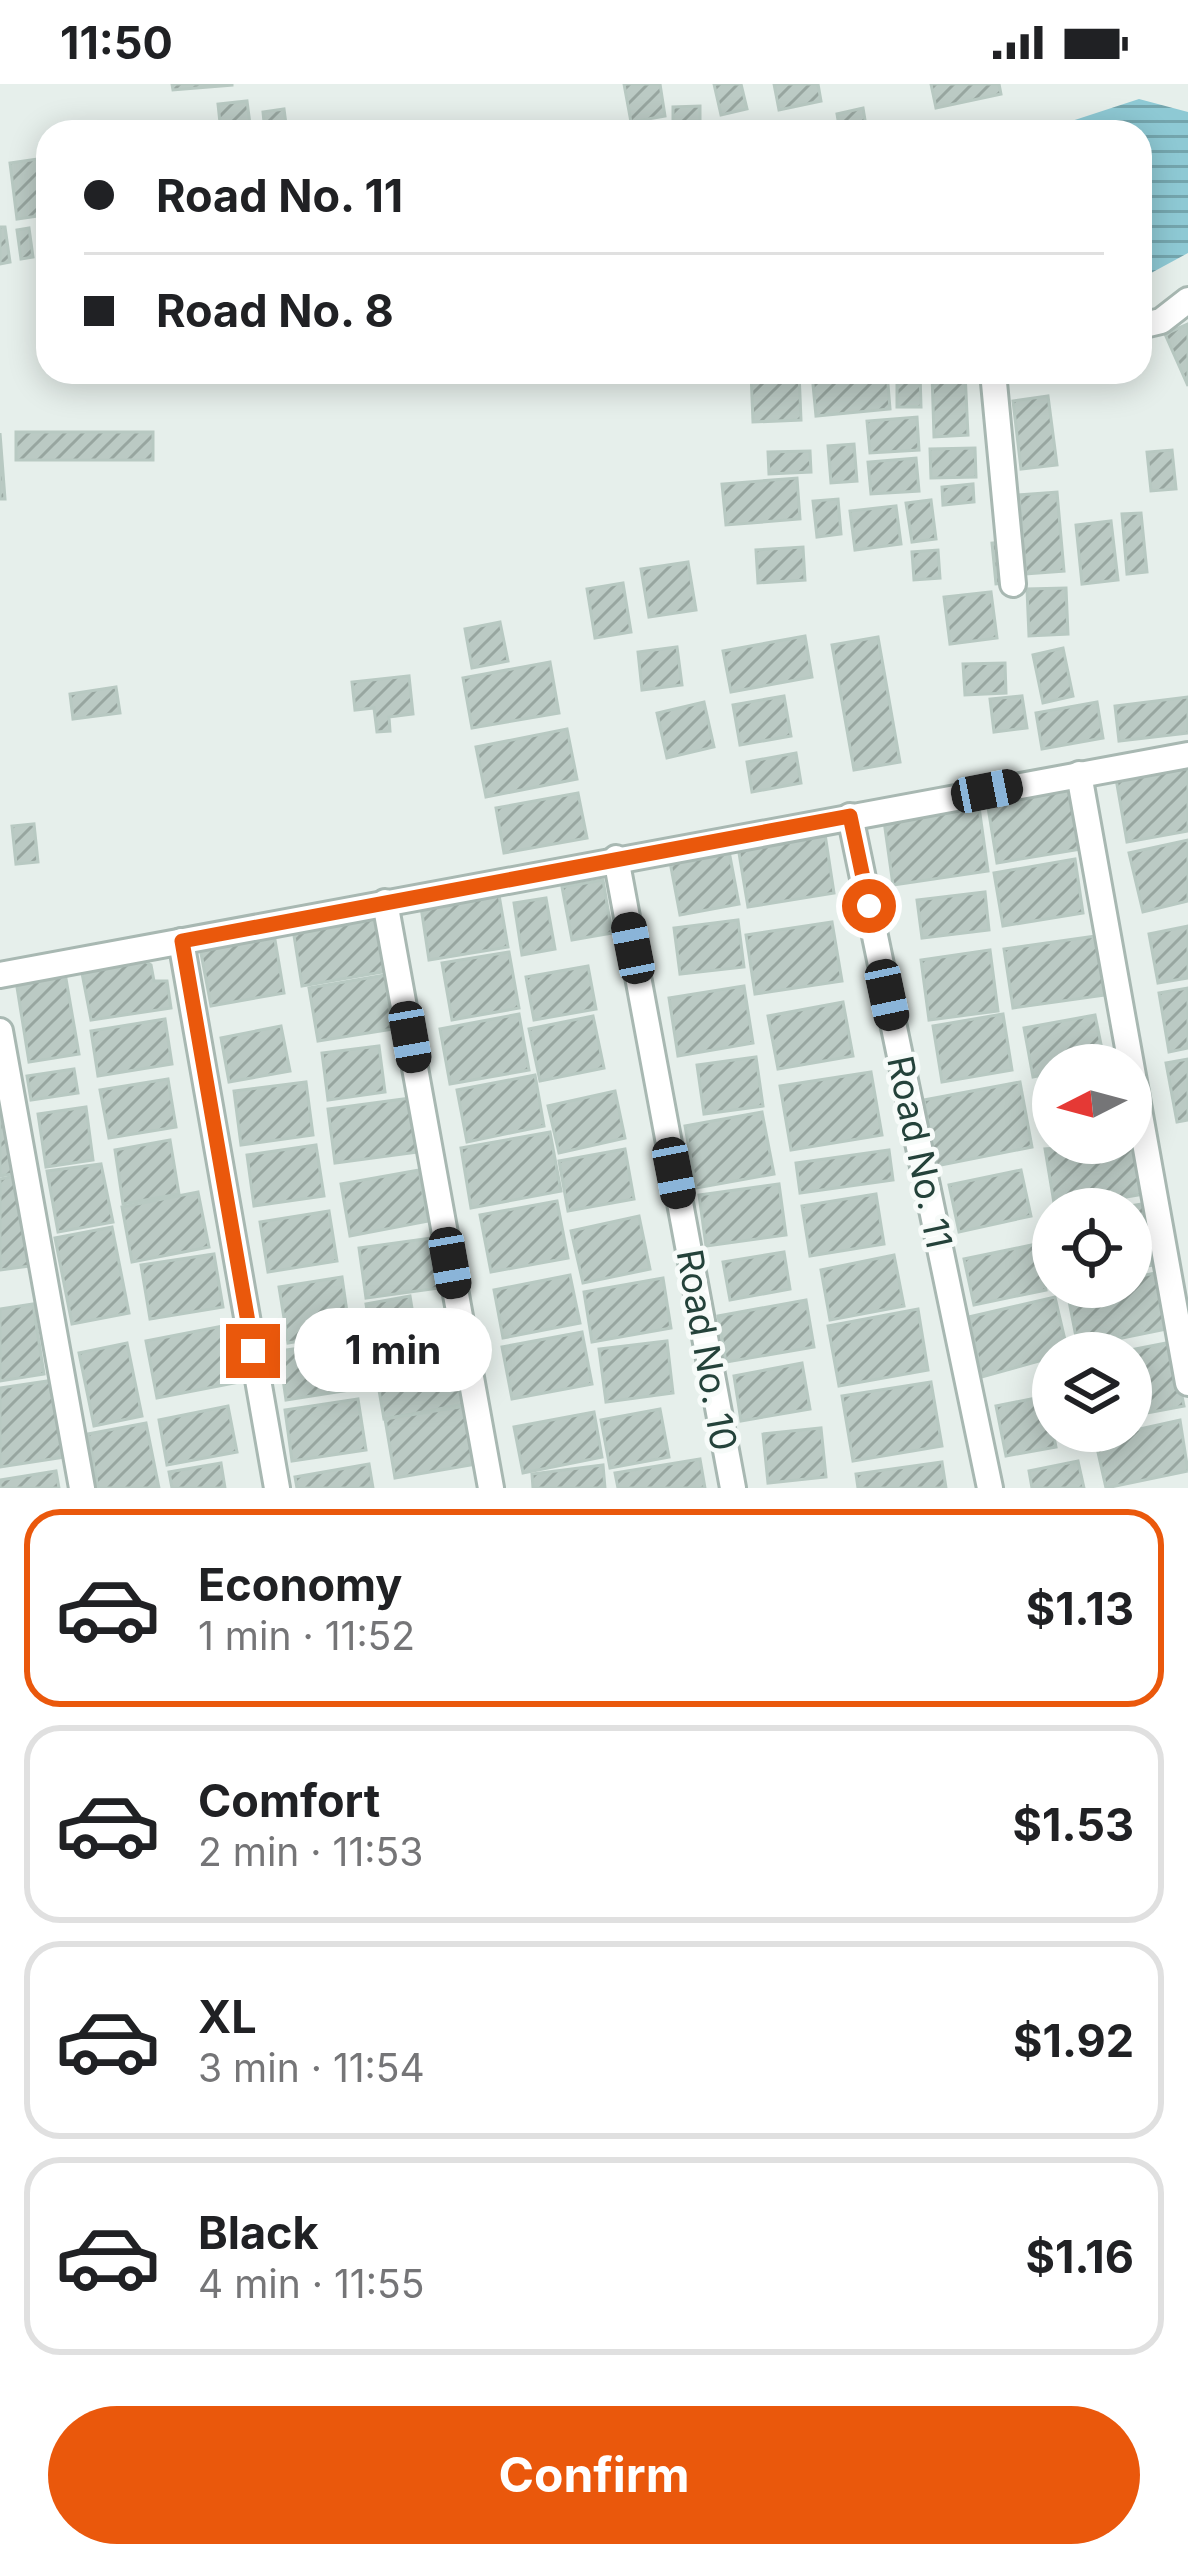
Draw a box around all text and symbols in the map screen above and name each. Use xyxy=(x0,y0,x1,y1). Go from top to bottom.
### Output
text: 11:50 xyxy=(60,15,173,70)
text: Road No. 11 xyxy=(156,168,403,223)
text: Road No. 8 xyxy=(156,283,394,338)
car xyxy=(948,766,1026,816)
route start xyxy=(842,879,896,933)
car xyxy=(608,909,658,987)
car xyxy=(862,956,912,1034)
car xyxy=(386,998,434,1076)
north arrow xyxy=(1032,1044,1152,1164)
map controls xyxy=(1032,1044,1152,1452)
street label: Road No. 11 xyxy=(878,1052,962,1252)
car xyxy=(649,1134,699,1212)
button: locate xyxy=(1032,1188,1152,1308)
car xyxy=(426,1224,474,1302)
street label: Road No. 10 xyxy=(668,1246,746,1454)
callout: 1 min xyxy=(295,1309,493,1393)
route end xyxy=(226,1324,280,1378)
text: 1 min xyxy=(345,1326,441,1373)
button: layers xyxy=(1032,1332,1152,1452)
icon: car xyxy=(54,1554,162,1662)
text: Economy xyxy=(198,1557,402,1612)
text: $1.13 xyxy=(1026,1581,1134,1636)
text: 1 min · 11:52 xyxy=(198,1612,415,1659)
icon: car xyxy=(54,1770,162,1878)
text: Comfort xyxy=(198,1773,380,1828)
text: $1.53 xyxy=(1013,1797,1134,1852)
text: 2 min · 11:53 xyxy=(198,1828,423,1875)
icon: car xyxy=(54,1986,162,2094)
text: XL xyxy=(198,1989,257,2044)
text: $1.92 xyxy=(1013,2013,1134,2068)
text: 3 min · 11:54 xyxy=(198,2044,425,2091)
icon: car xyxy=(54,2202,162,2310)
text: Black xyxy=(198,2205,319,2260)
text: $1.16 xyxy=(1026,2229,1134,2284)
text: 4 min · 11:55 xyxy=(198,2260,424,2307)
button: Confirm xyxy=(48,2406,1140,2544)

